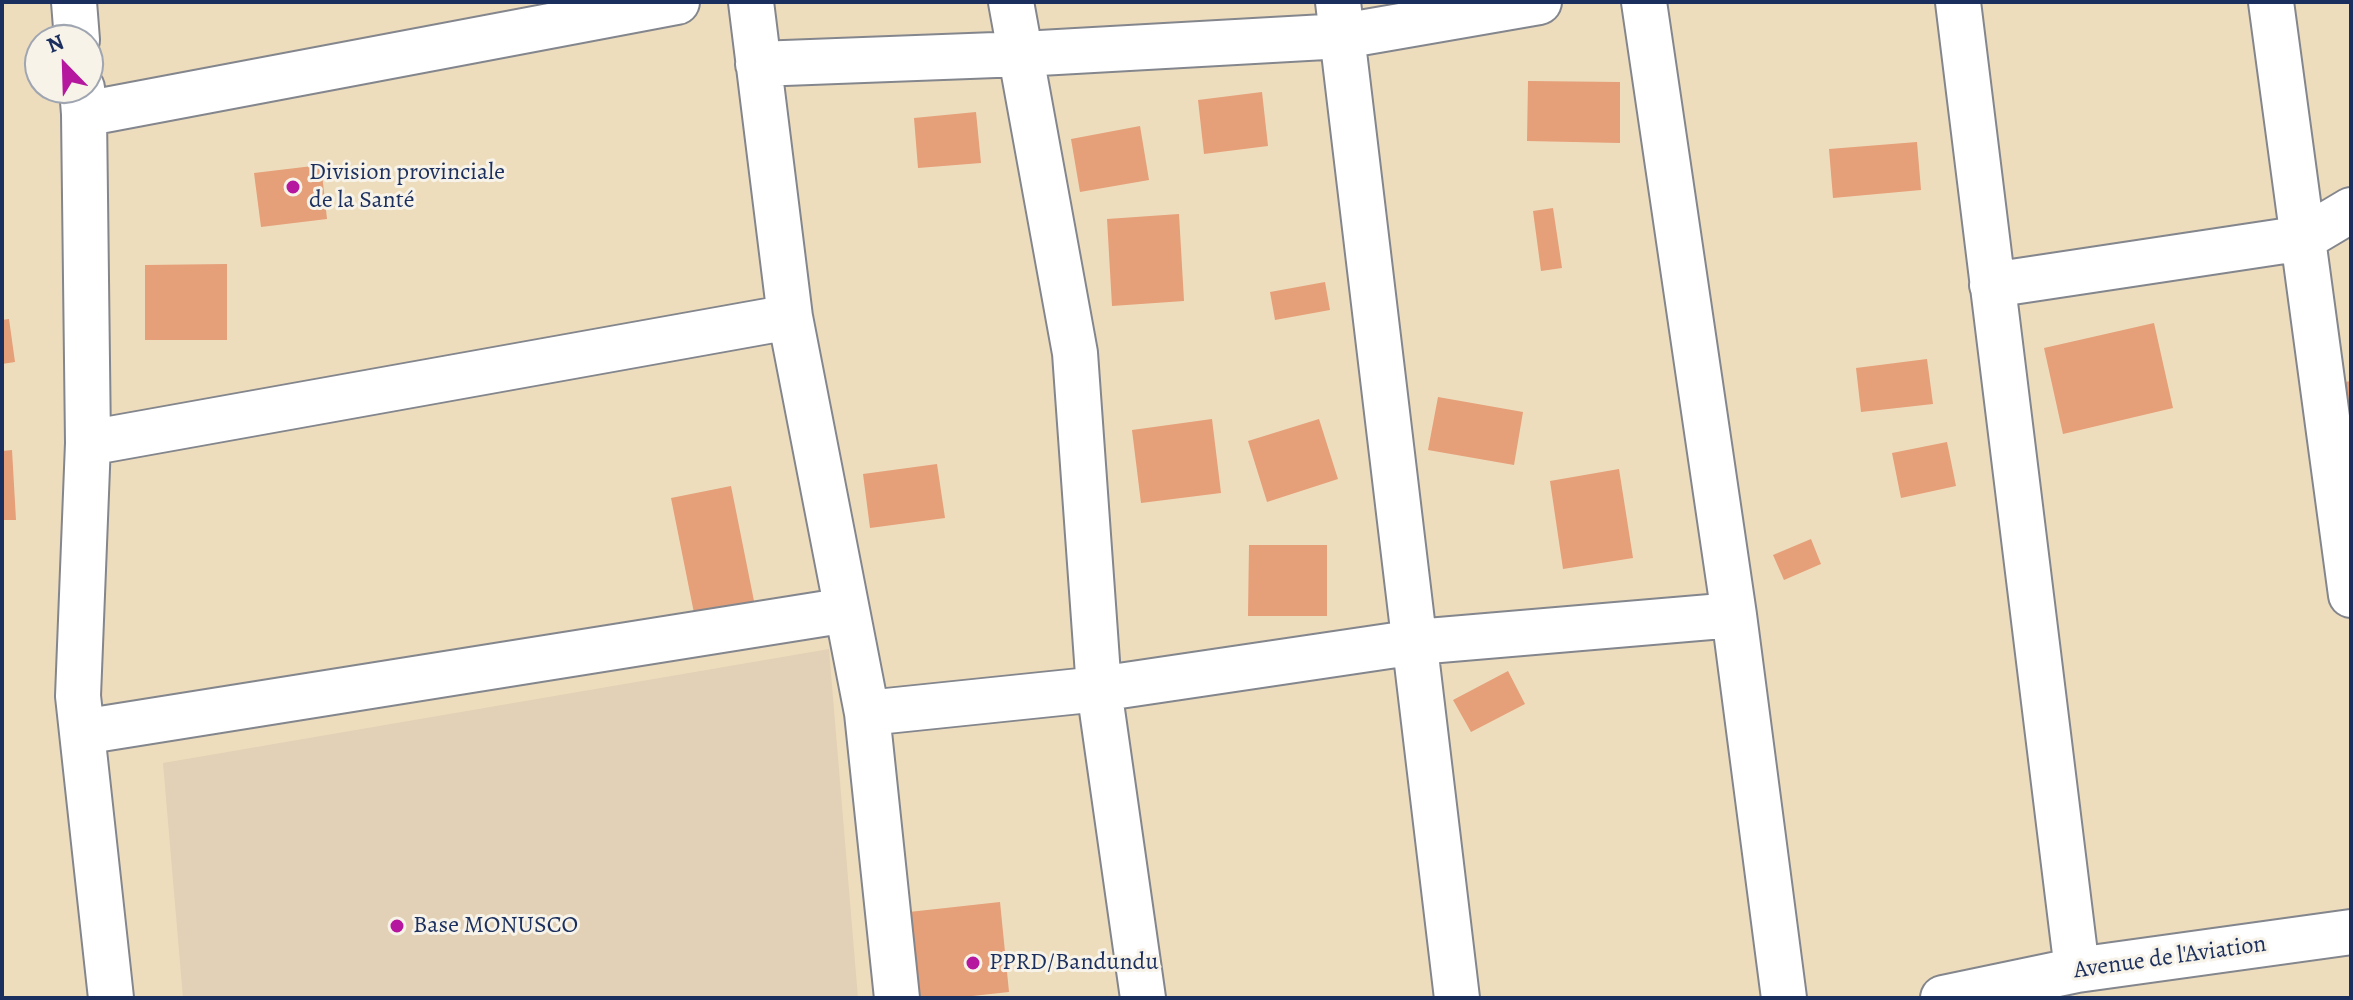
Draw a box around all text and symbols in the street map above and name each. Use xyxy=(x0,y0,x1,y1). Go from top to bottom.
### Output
north arrow xyxy=(24,24,104,104)
text: N xyxy=(42,27,69,61)
place label: Division provinciale de la Santé xyxy=(309,159,505,215)
marker: Division provinciale de la Santé xyxy=(284,178,302,196)
place label: Base MONUSCO xyxy=(413,912,578,940)
marker: Base MONUSCO xyxy=(388,917,406,935)
street label: Avenue de l'Aviation xyxy=(2072,930,2268,986)
place label: PPRD/Bandundu xyxy=(989,949,1158,977)
marker: PPRD/Bandundu xyxy=(964,954,982,972)

